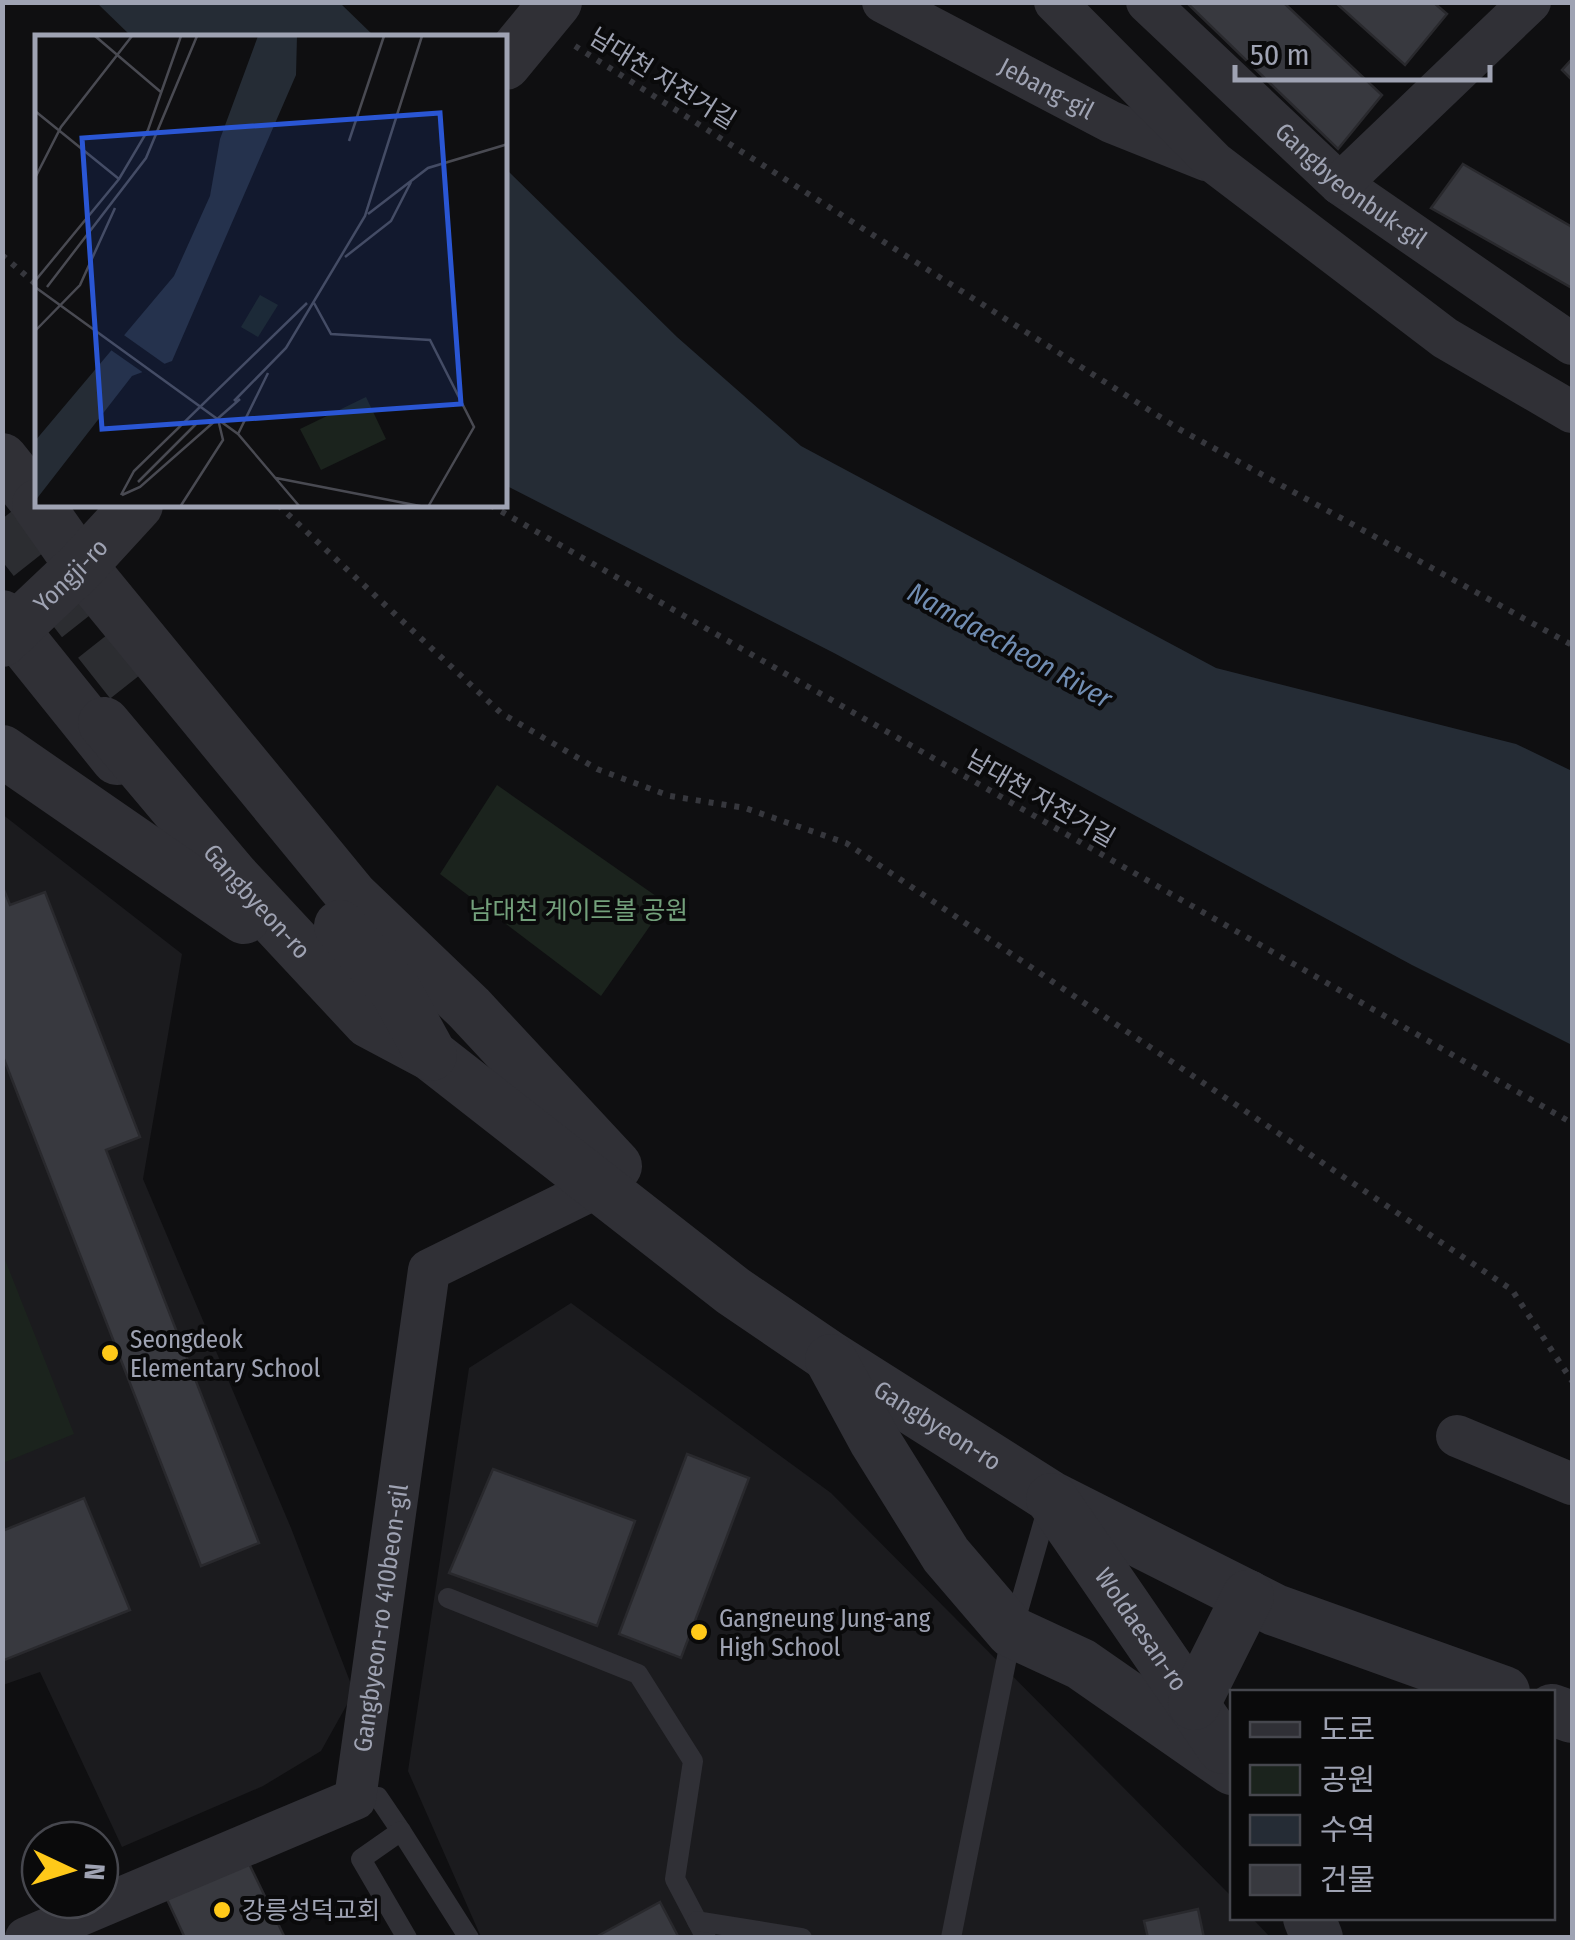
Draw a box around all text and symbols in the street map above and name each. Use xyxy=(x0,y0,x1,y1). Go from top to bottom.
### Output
scale bar xyxy=(1235,20,1490,82)
street label: 남대천 자전거길 xyxy=(584,22,741,136)
inset map xyxy=(35,35,508,508)
text: 50 m xyxy=(1250,37,1310,73)
street label: Jebang-gil xyxy=(994,52,1099,127)
street label: Gangbyeonbuk-gil xyxy=(1269,117,1433,256)
street label: Yongji-ro xyxy=(28,533,115,619)
water label: Namdaecheon River xyxy=(902,576,1119,716)
street label: 남대천 자전거길 xyxy=(961,744,1120,854)
street label: Gangbyeon-ro xyxy=(197,838,316,965)
park label: 남대천 게이트볼 공원 xyxy=(470,896,688,926)
place label: Seongdeok Elementary School xyxy=(130,1325,321,1384)
marker: Seongdeok Elementary School xyxy=(99,1342,121,1364)
street label: Gangbyeon-ro xyxy=(868,1375,1006,1478)
street label: Gangbyeon-ro 410beon-gil xyxy=(348,1482,415,1754)
street label: Woldaesan-ro xyxy=(1088,1563,1193,1697)
place label: Gangneung Jung-ang High School xyxy=(719,1604,931,1663)
marker: Gangneung Jung-ang High School xyxy=(688,1621,710,1643)
legend xyxy=(1230,1690,1555,1920)
text: 도로 xyxy=(1320,1712,1375,1748)
text: 공원 xyxy=(1320,1762,1375,1798)
text: 수역 xyxy=(1320,1812,1375,1848)
north arrow xyxy=(20,1820,120,1920)
text: N xyxy=(77,1862,111,1881)
text: 건물 xyxy=(1320,1862,1375,1898)
place label: 강릉성덕교회 xyxy=(242,1896,380,1926)
marker: 강릉성덕교회 xyxy=(211,1899,233,1921)

